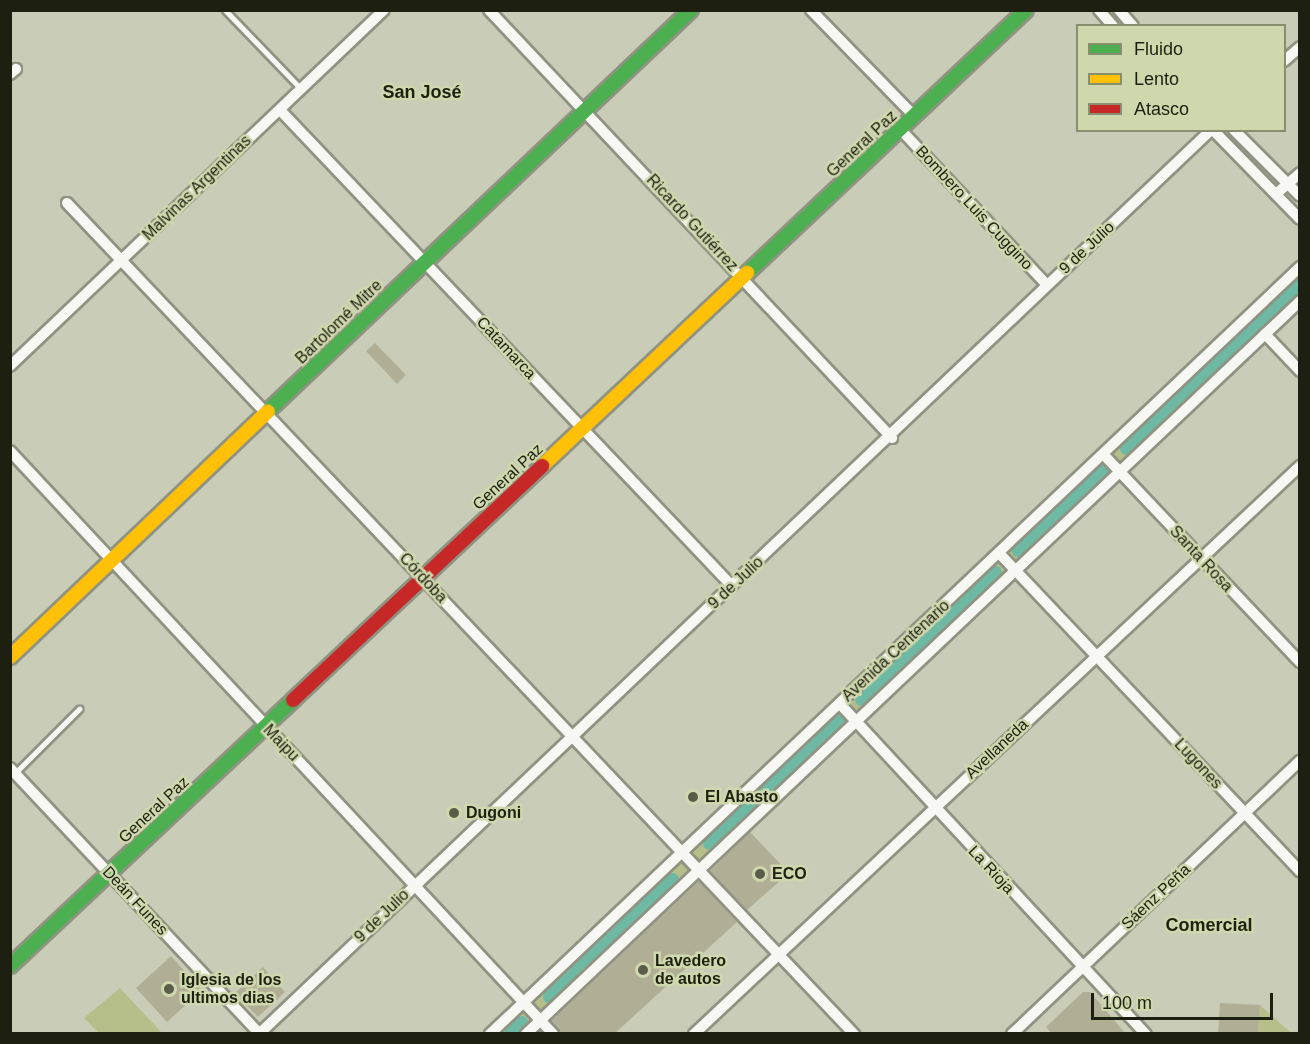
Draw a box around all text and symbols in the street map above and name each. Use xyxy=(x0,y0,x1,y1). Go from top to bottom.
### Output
legend xyxy=(1076,24,1286,132)
text: Fluido xyxy=(1134,39,1183,59)
text: Lento xyxy=(1134,69,1179,89)
district label: San José xyxy=(382,81,462,103)
text: Atasco xyxy=(1134,99,1189,119)
street label: General Paz xyxy=(823,107,901,181)
street label: Malvinas Argentinas xyxy=(139,131,255,245)
street label: Bombero Luis Cuggino xyxy=(911,142,1037,274)
street label: Ricardo Gutiérrez xyxy=(642,171,742,275)
street label: 9 de Julio xyxy=(1055,218,1119,278)
street label: Bartolomé Mitre xyxy=(292,276,386,368)
street label: Catamarca xyxy=(472,313,540,383)
street label: General Paz xyxy=(469,440,547,514)
street label: Santa Rosa xyxy=(1165,522,1237,596)
street label: Córdoba xyxy=(395,549,451,607)
street label: 9 de Julio xyxy=(704,553,768,613)
street label: Avenida Centenario xyxy=(838,596,954,706)
street label: Avellaneda xyxy=(962,715,1032,783)
street label: Maipu xyxy=(259,721,303,765)
street label: Lugones xyxy=(1170,735,1226,793)
street label: General Paz xyxy=(115,773,193,847)
place label: El Abasto xyxy=(705,787,779,807)
marker: El Abasto xyxy=(686,790,700,804)
place label: Dugoni xyxy=(466,803,521,823)
marker: Dugoni xyxy=(447,806,461,820)
street label: La Rioja xyxy=(964,842,1018,898)
street label: Sáenz Peña xyxy=(1118,860,1194,934)
street label: Deán Funes xyxy=(98,863,172,939)
place label: ECO xyxy=(772,864,807,884)
marker: ECO xyxy=(753,867,767,881)
street label: 9 de Julio xyxy=(351,885,413,947)
district label: Comercial xyxy=(1165,914,1253,936)
place label: Lavedero de autos xyxy=(655,951,726,989)
marker: Lavedero de autos xyxy=(636,963,650,977)
place label: Iglesia de los ultimos dias xyxy=(181,970,281,1008)
scale bar xyxy=(1094,981,1276,1019)
marker: Iglesia de los ultimos dias xyxy=(162,982,176,996)
text: 100 m xyxy=(1102,993,1152,1013)

